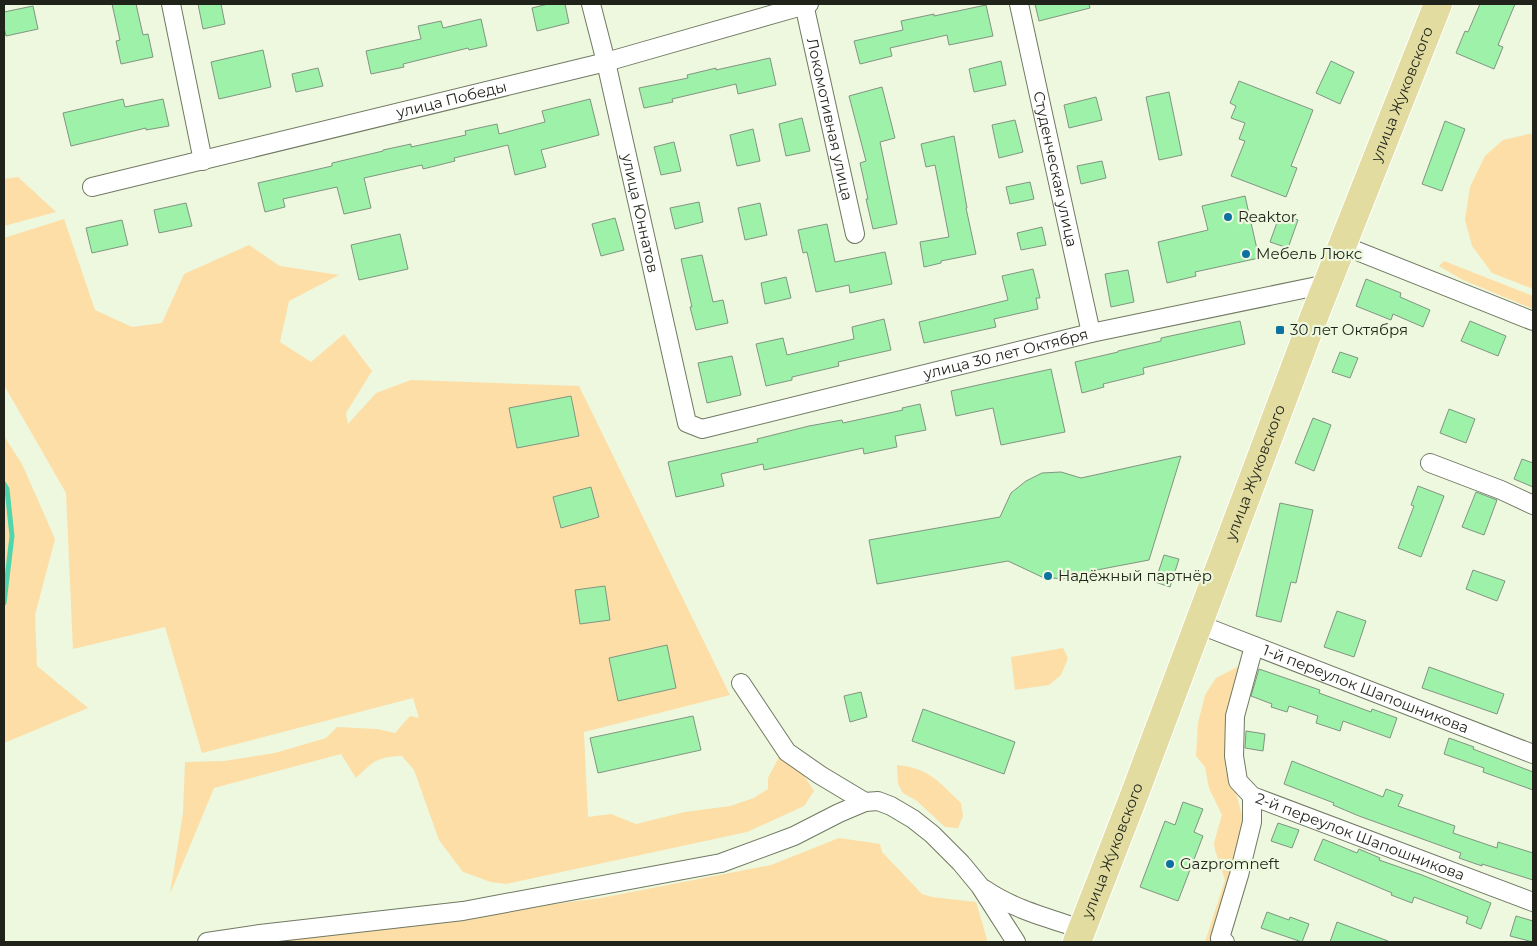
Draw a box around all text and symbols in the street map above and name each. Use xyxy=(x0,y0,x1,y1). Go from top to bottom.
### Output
street label: улица Жуковского xyxy=(1366,24,1437,165)
street label: Локомотивная улица xyxy=(803,36,857,202)
street label: улица Победы xyxy=(393,76,509,122)
street label: Студенческая улица xyxy=(1029,89,1082,249)
street label: улица Юннатов xyxy=(618,151,663,275)
place label: Reaktor xyxy=(1238,207,1297,226)
marker: Reaktor xyxy=(1222,211,1234,223)
place label: Мебель Люкс xyxy=(1256,244,1362,263)
marker: Мебель Люкс xyxy=(1240,248,1252,260)
place label: 30 лет Октября xyxy=(1290,320,1408,339)
street label: улица 30 лет Октября xyxy=(920,324,1090,383)
marker: 30 лет Октября xyxy=(1274,324,1286,336)
street label: улица Жуковского xyxy=(1220,402,1289,544)
place label: Надёжный партнёр xyxy=(1058,566,1212,585)
marker: Надёжный партнёр xyxy=(1042,570,1054,582)
street label: 1-й переулок Шапошникова xyxy=(1260,640,1472,737)
street label: улица Жуковского xyxy=(1077,780,1147,922)
street label: 2-й переулок Шапошникова xyxy=(1253,788,1468,884)
place label: Gazpromneft xyxy=(1180,854,1280,873)
marker: Gazpromneft xyxy=(1164,858,1176,870)

